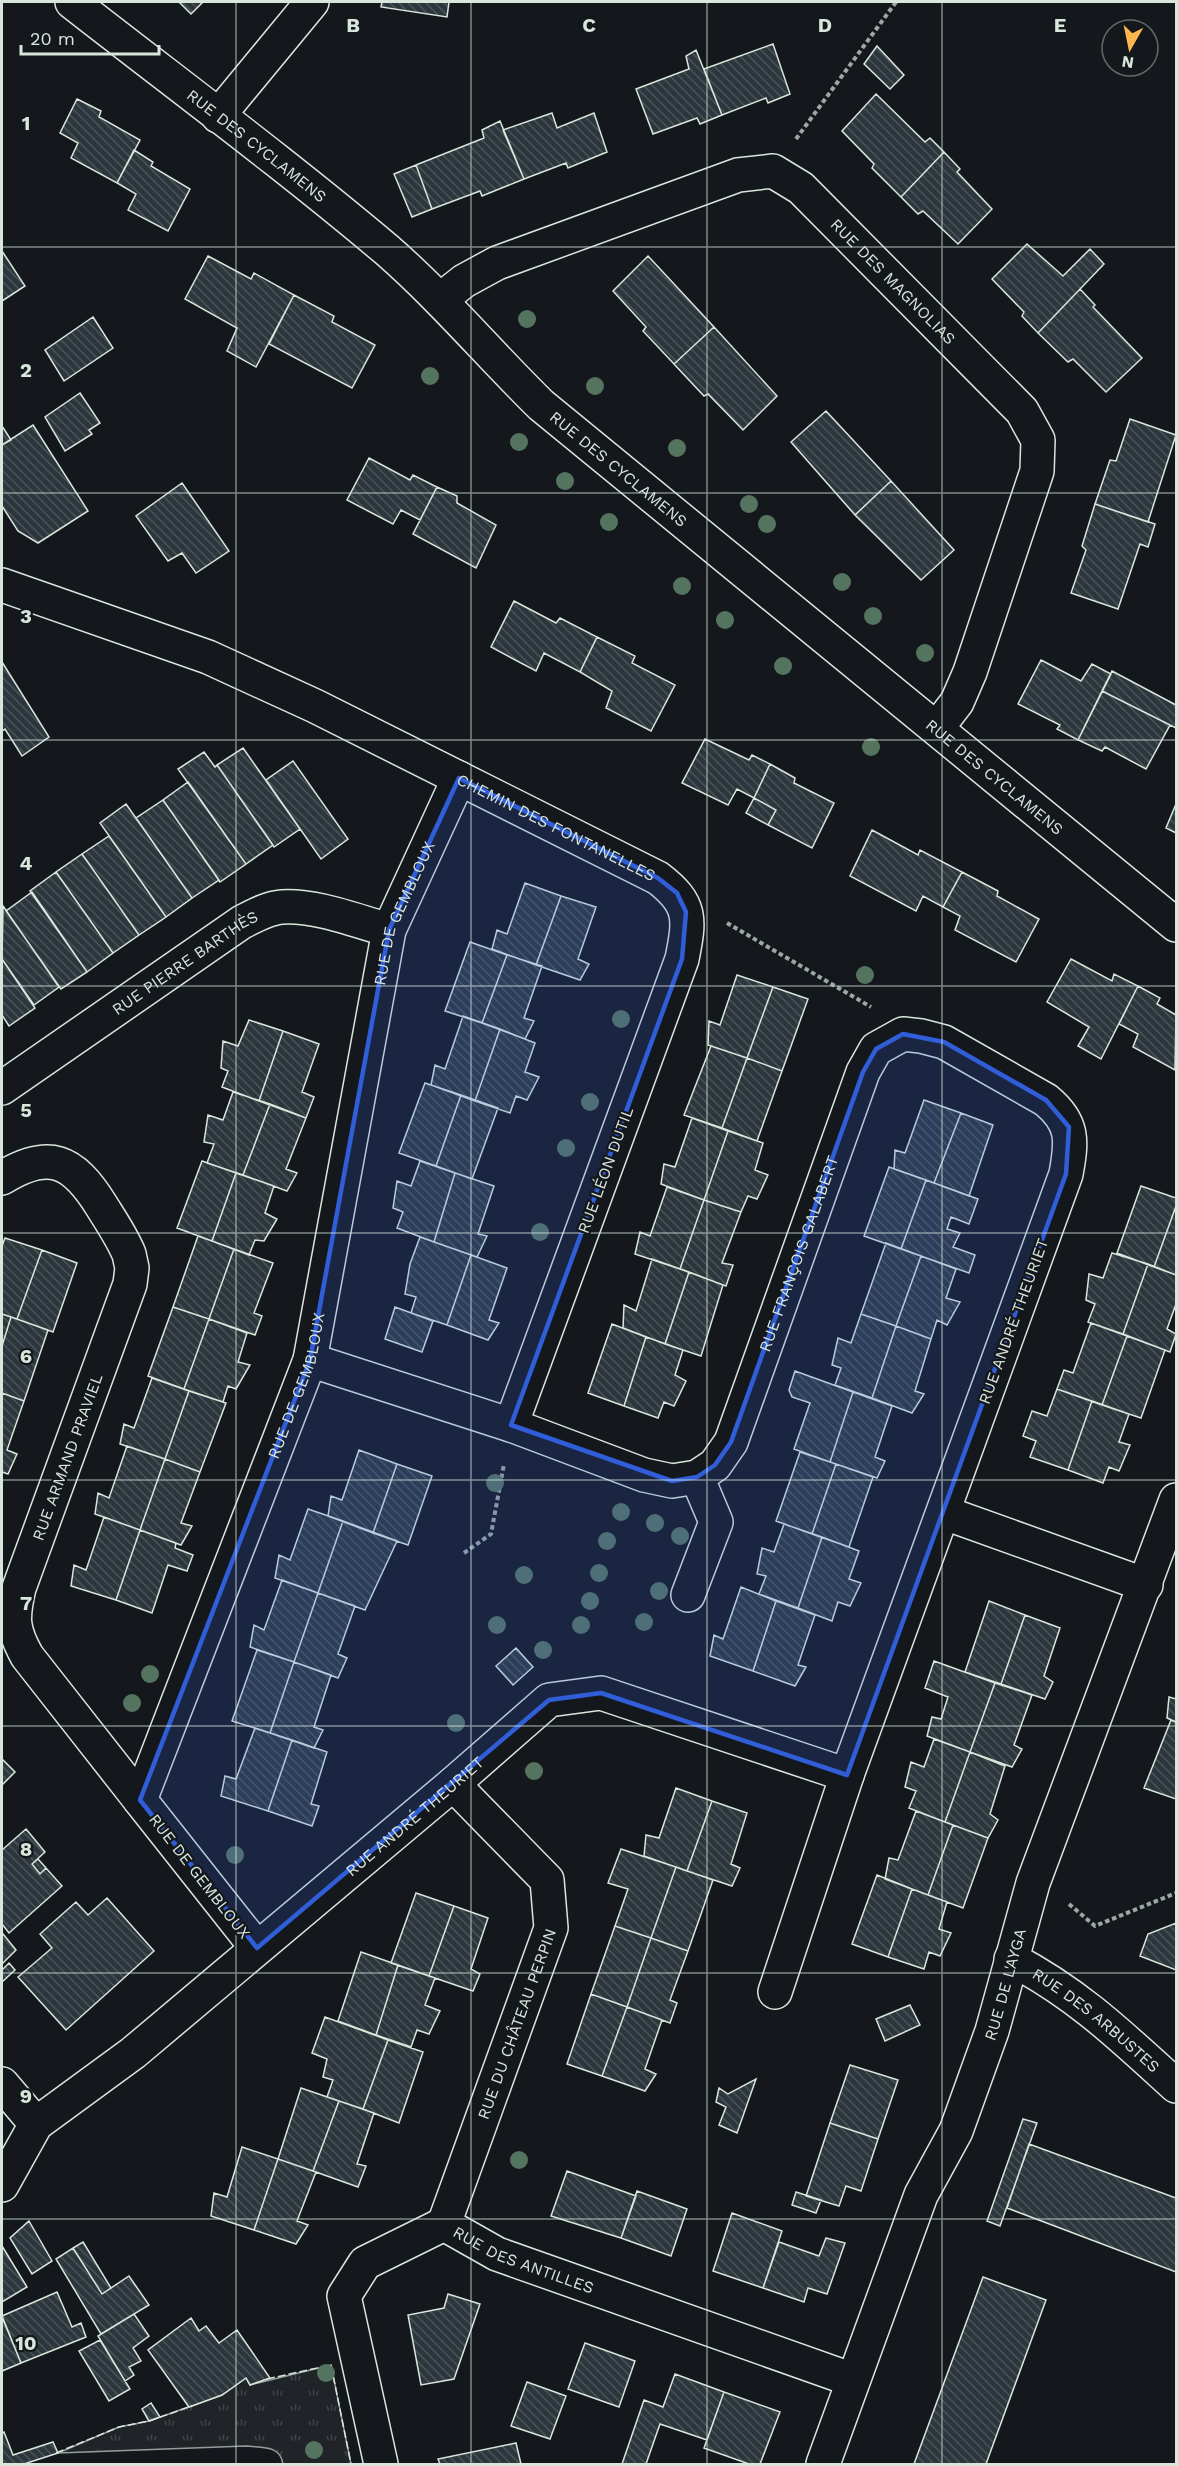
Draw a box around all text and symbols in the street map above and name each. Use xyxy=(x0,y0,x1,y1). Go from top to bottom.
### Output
text: B xyxy=(346,13,360,37)
text: C xyxy=(582,13,596,37)
text: D xyxy=(818,13,832,37)
text: E xyxy=(1054,13,1066,37)
scale bar xyxy=(21,18,159,56)
north arrow xyxy=(1100,18,1160,78)
text: 20 m xyxy=(30,28,75,49)
text: N xyxy=(1120,52,1135,73)
street label: RUE DES CYCLAMENS xyxy=(183,85,330,206)
text: 1 xyxy=(22,111,30,135)
street label: RUE DES MAGNOLIAS xyxy=(827,215,959,348)
text: 2 xyxy=(20,358,32,382)
street label: RUE DES CYCLAMENS xyxy=(546,407,691,531)
text: 3 xyxy=(20,604,32,628)
street label: RUE DES CYCLAMENS xyxy=(922,715,1067,839)
street label: CHEMIN DES FONTANELLES xyxy=(454,770,659,885)
street label: RUE DE GEMBLOUX xyxy=(370,838,439,987)
text: 4 xyxy=(20,851,33,875)
street label: RUE PIERRE BARTHÈS xyxy=(109,907,261,1019)
text: 5 xyxy=(20,1098,32,1122)
street label: RUE LÉON DUTIL xyxy=(574,1104,637,1236)
street label: RUE FRANÇOIS GALABERT xyxy=(755,1153,842,1354)
street label: RUE ANDRÉ THEURIET xyxy=(975,1235,1052,1407)
street label: RUE DE GEMBLOUX xyxy=(264,1311,329,1461)
text: 6 xyxy=(20,1344,32,1368)
street label: RUE ARMAND PRAVIEL xyxy=(28,1371,107,1543)
text: 7 xyxy=(20,1591,32,1615)
street label: RUE ANDRÉ THEURIET xyxy=(342,1752,488,1880)
street label: RUE DE GEMBLOUX xyxy=(145,1810,254,1943)
text: 8 xyxy=(20,1837,32,1861)
street label: RUE DU CHÂTEAU PERPIN xyxy=(474,1926,560,2122)
street label: RUE DE L'AYGA xyxy=(980,1926,1030,2043)
street label: RUE DES ARBUSTES xyxy=(1029,1964,1163,2076)
text: 9 xyxy=(20,2084,32,2108)
street label: RUE DES ANTILLES xyxy=(450,2222,596,2298)
text: 10 xyxy=(15,2331,37,2355)

